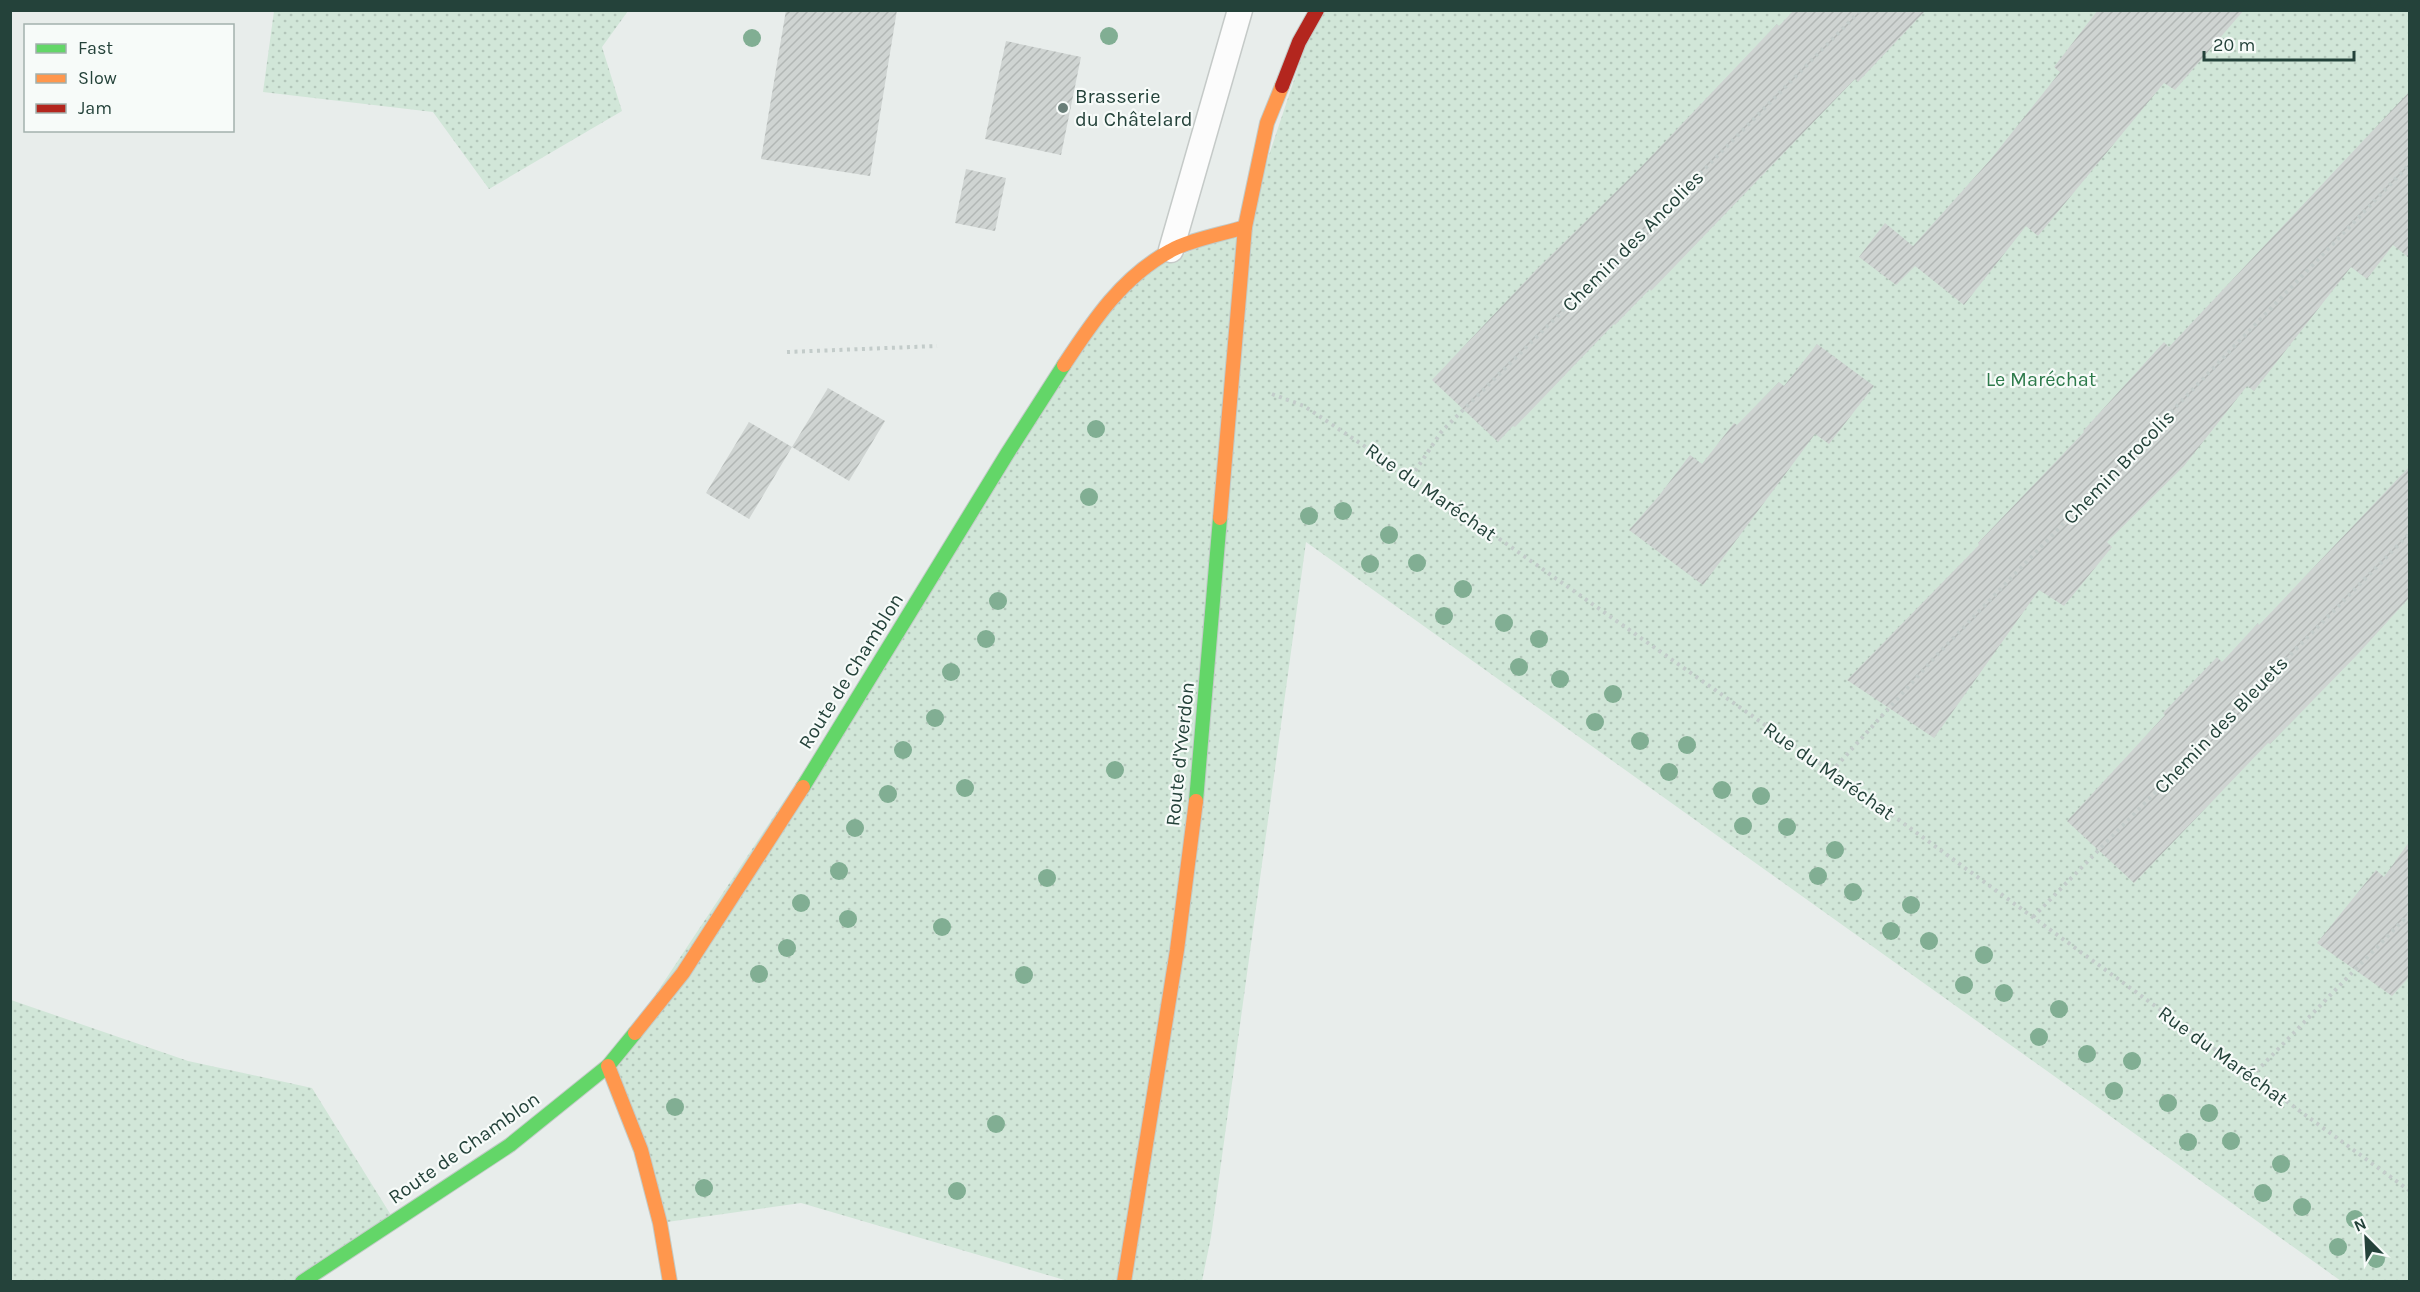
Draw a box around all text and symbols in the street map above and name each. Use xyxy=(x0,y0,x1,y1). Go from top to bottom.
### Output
legend xyxy=(24,24,234,132)
scale bar xyxy=(2204,24,2354,62)
text: 20 m xyxy=(2213,34,2255,56)
text: Fast xyxy=(78,37,113,59)
text: Slow xyxy=(78,67,117,89)
place label: Brasserie du Châtelard xyxy=(1075,85,1193,131)
text: Jam xyxy=(78,97,112,119)
marker: Brasserie du Châtelard xyxy=(1056,101,1070,115)
street label: Chemin des Ancolies xyxy=(1557,165,1709,317)
park label: Le Maréchat xyxy=(1986,368,2097,391)
street label: Chemin Brocolis xyxy=(2059,405,2179,529)
street label: Rue du Maréchat xyxy=(1361,438,1501,546)
street label: Route de Chamblon xyxy=(794,589,908,753)
street label: Chemin des Bleuets xyxy=(2149,651,2293,799)
street label: Route d'Yverdon xyxy=(1161,681,1199,827)
street label: Rue du Maréchat xyxy=(1759,717,1899,825)
street label: Rue du Maréchat xyxy=(2154,1001,2293,1111)
street label: Route de Chamblon xyxy=(384,1087,544,1209)
north arrow xyxy=(2336,1208,2396,1268)
text: N xyxy=(2351,1214,2369,1236)

